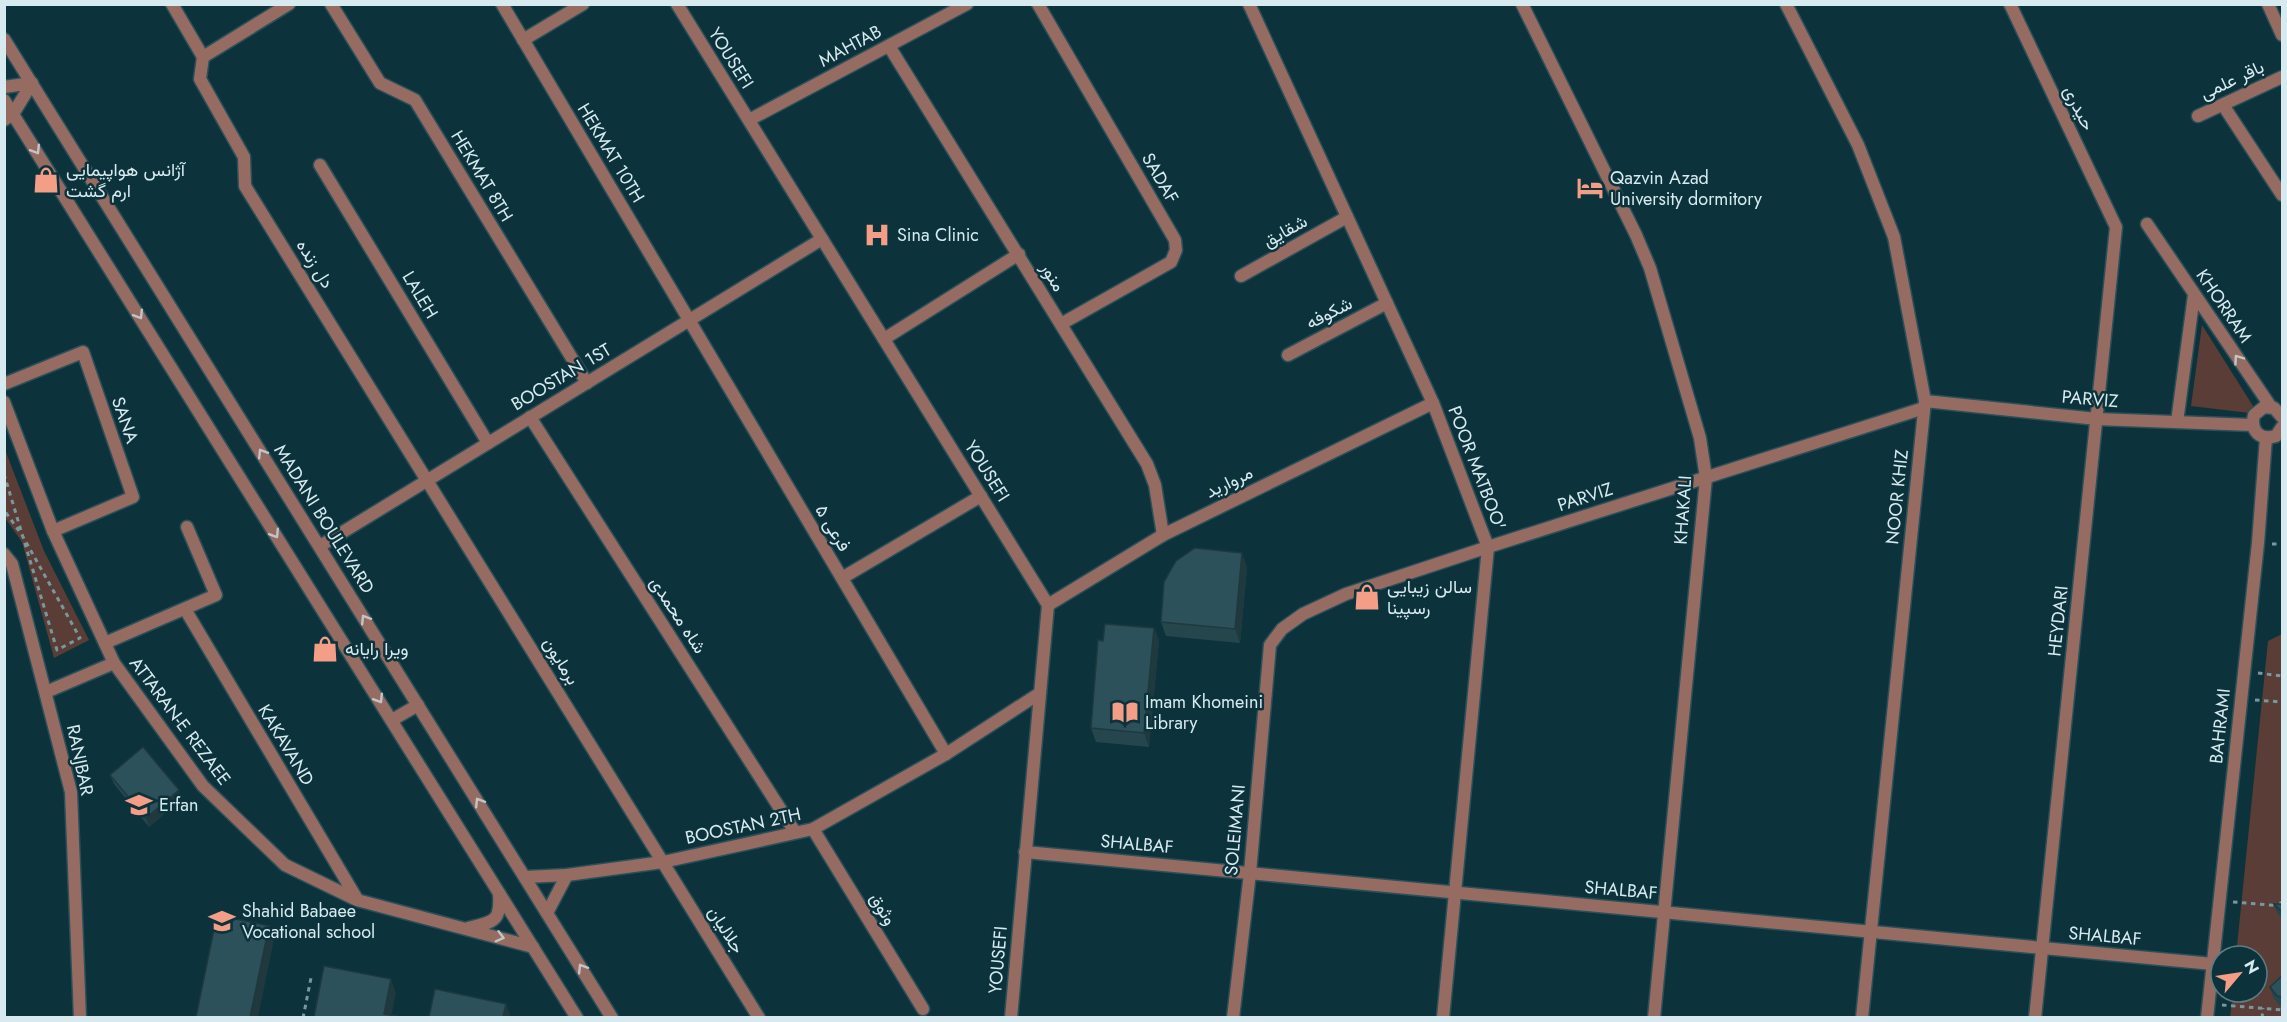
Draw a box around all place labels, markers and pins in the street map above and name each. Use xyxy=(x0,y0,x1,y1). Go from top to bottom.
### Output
place label: آژانس هواپیمایی ارم‌ گشت xyxy=(66,157,187,204)
shop icon: آژانس هواپیمایی ارم‌ گشت xyxy=(31,165,61,195)
place label: Qazvin Azad University dormitory xyxy=(1610,165,1762,212)
hotel icon: Qazvin Azad University dormitory xyxy=(1575,173,1605,203)
hospital icon: Sina Clinic xyxy=(862,220,892,250)
place label: Sina Clinic xyxy=(897,222,979,248)
place label: سالن زیبایی رسپینا xyxy=(1387,574,1472,621)
shop icon: سالن زیبایی رسپینا xyxy=(1352,582,1382,612)
shop icon: ویرا رایانه xyxy=(310,634,340,664)
place label: ویرا رایانه xyxy=(345,636,408,662)
place label: Imam Khomeini Library xyxy=(1145,689,1263,736)
library icon: Imam Khomeini Library xyxy=(1110,697,1140,727)
school or university icon: Erfan xyxy=(124,790,154,820)
place label: Erfan xyxy=(159,792,198,818)
place label: Shahid Babaee Vocational school xyxy=(242,898,375,945)
school or university icon: Shahid Babaee Vocational school xyxy=(207,906,237,936)

